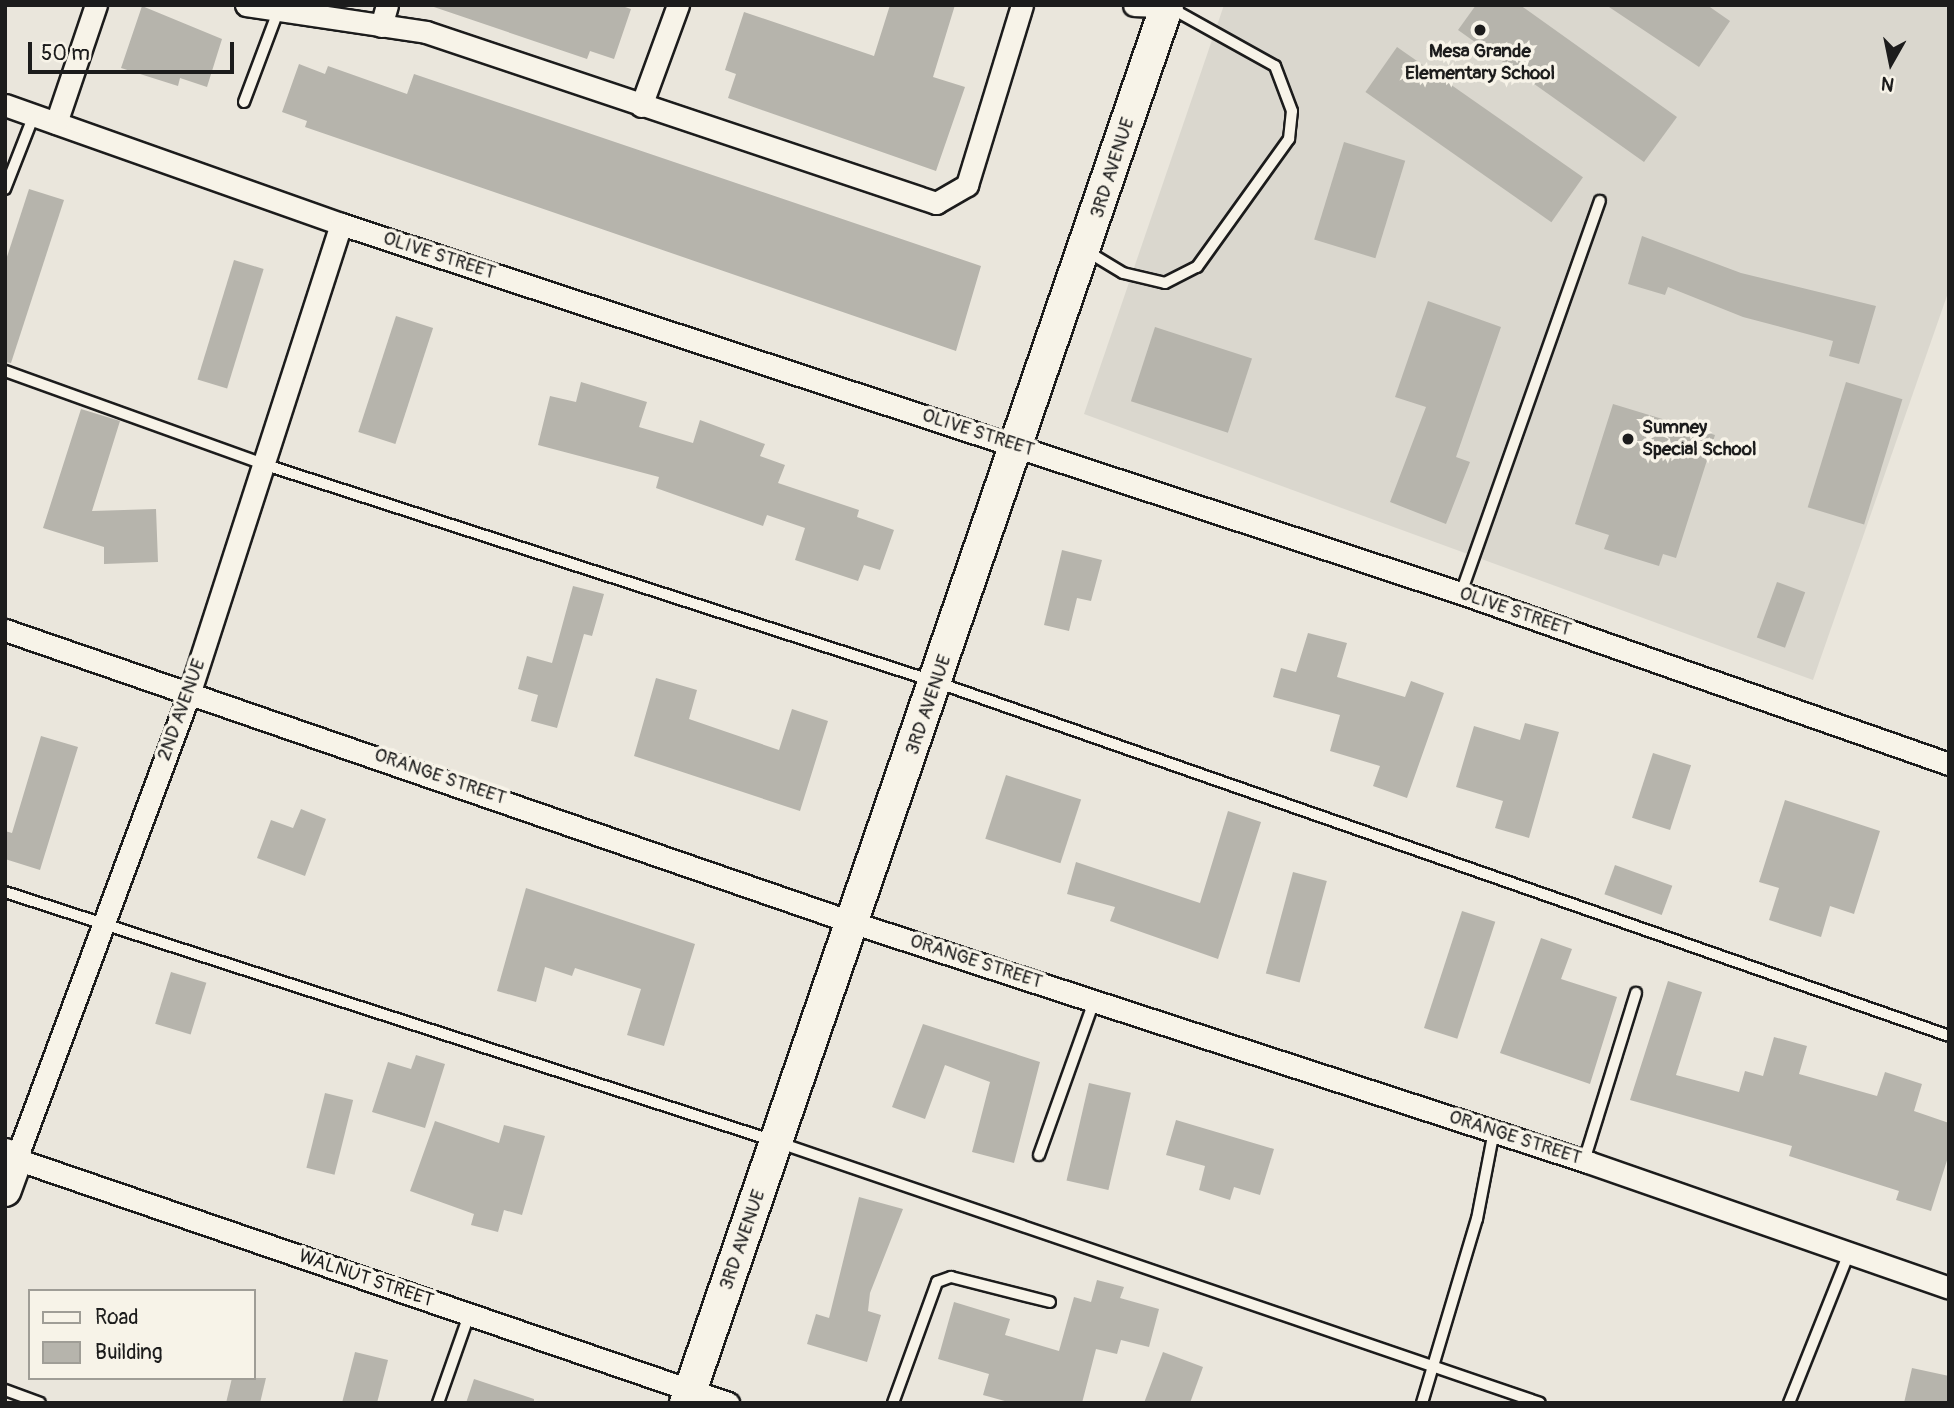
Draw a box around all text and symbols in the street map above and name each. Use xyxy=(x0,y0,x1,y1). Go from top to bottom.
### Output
marker: Mesa Grande Elementary School xyxy=(1472,22,1488,38)
scale bar xyxy=(32,28,238,72)
north arrow xyxy=(1856,28,1926,98)
text: 50 m xyxy=(41,40,90,67)
place label: Mesa Grande Elementary School xyxy=(1405,41,1555,85)
text: N xyxy=(1879,71,1896,97)
street label: 3RD AVENUE xyxy=(1086,115,1140,221)
street label: OLIVE STREET xyxy=(380,227,498,285)
street label: OLIVE STREET xyxy=(919,404,1037,462)
place label: Sumney Special School xyxy=(1642,417,1756,461)
marker: Sumney Special School xyxy=(1620,431,1636,447)
street label: OLIVE STREET xyxy=(1456,582,1574,642)
street label: 3RD AVENUE xyxy=(901,652,957,758)
street label: 2ND AVENUE xyxy=(153,656,211,764)
street label: ORANGE STREET xyxy=(371,744,509,810)
street label: ORANGE STREET xyxy=(907,930,1045,994)
street label: ORANGE STREET xyxy=(1446,1106,1584,1170)
street label: 3RD AVENUE xyxy=(715,1187,771,1293)
street label: WALNUT STREET xyxy=(296,1245,436,1313)
legend xyxy=(28,1289,256,1380)
text: Road xyxy=(95,1304,139,1331)
text: Building xyxy=(95,1339,162,1366)

